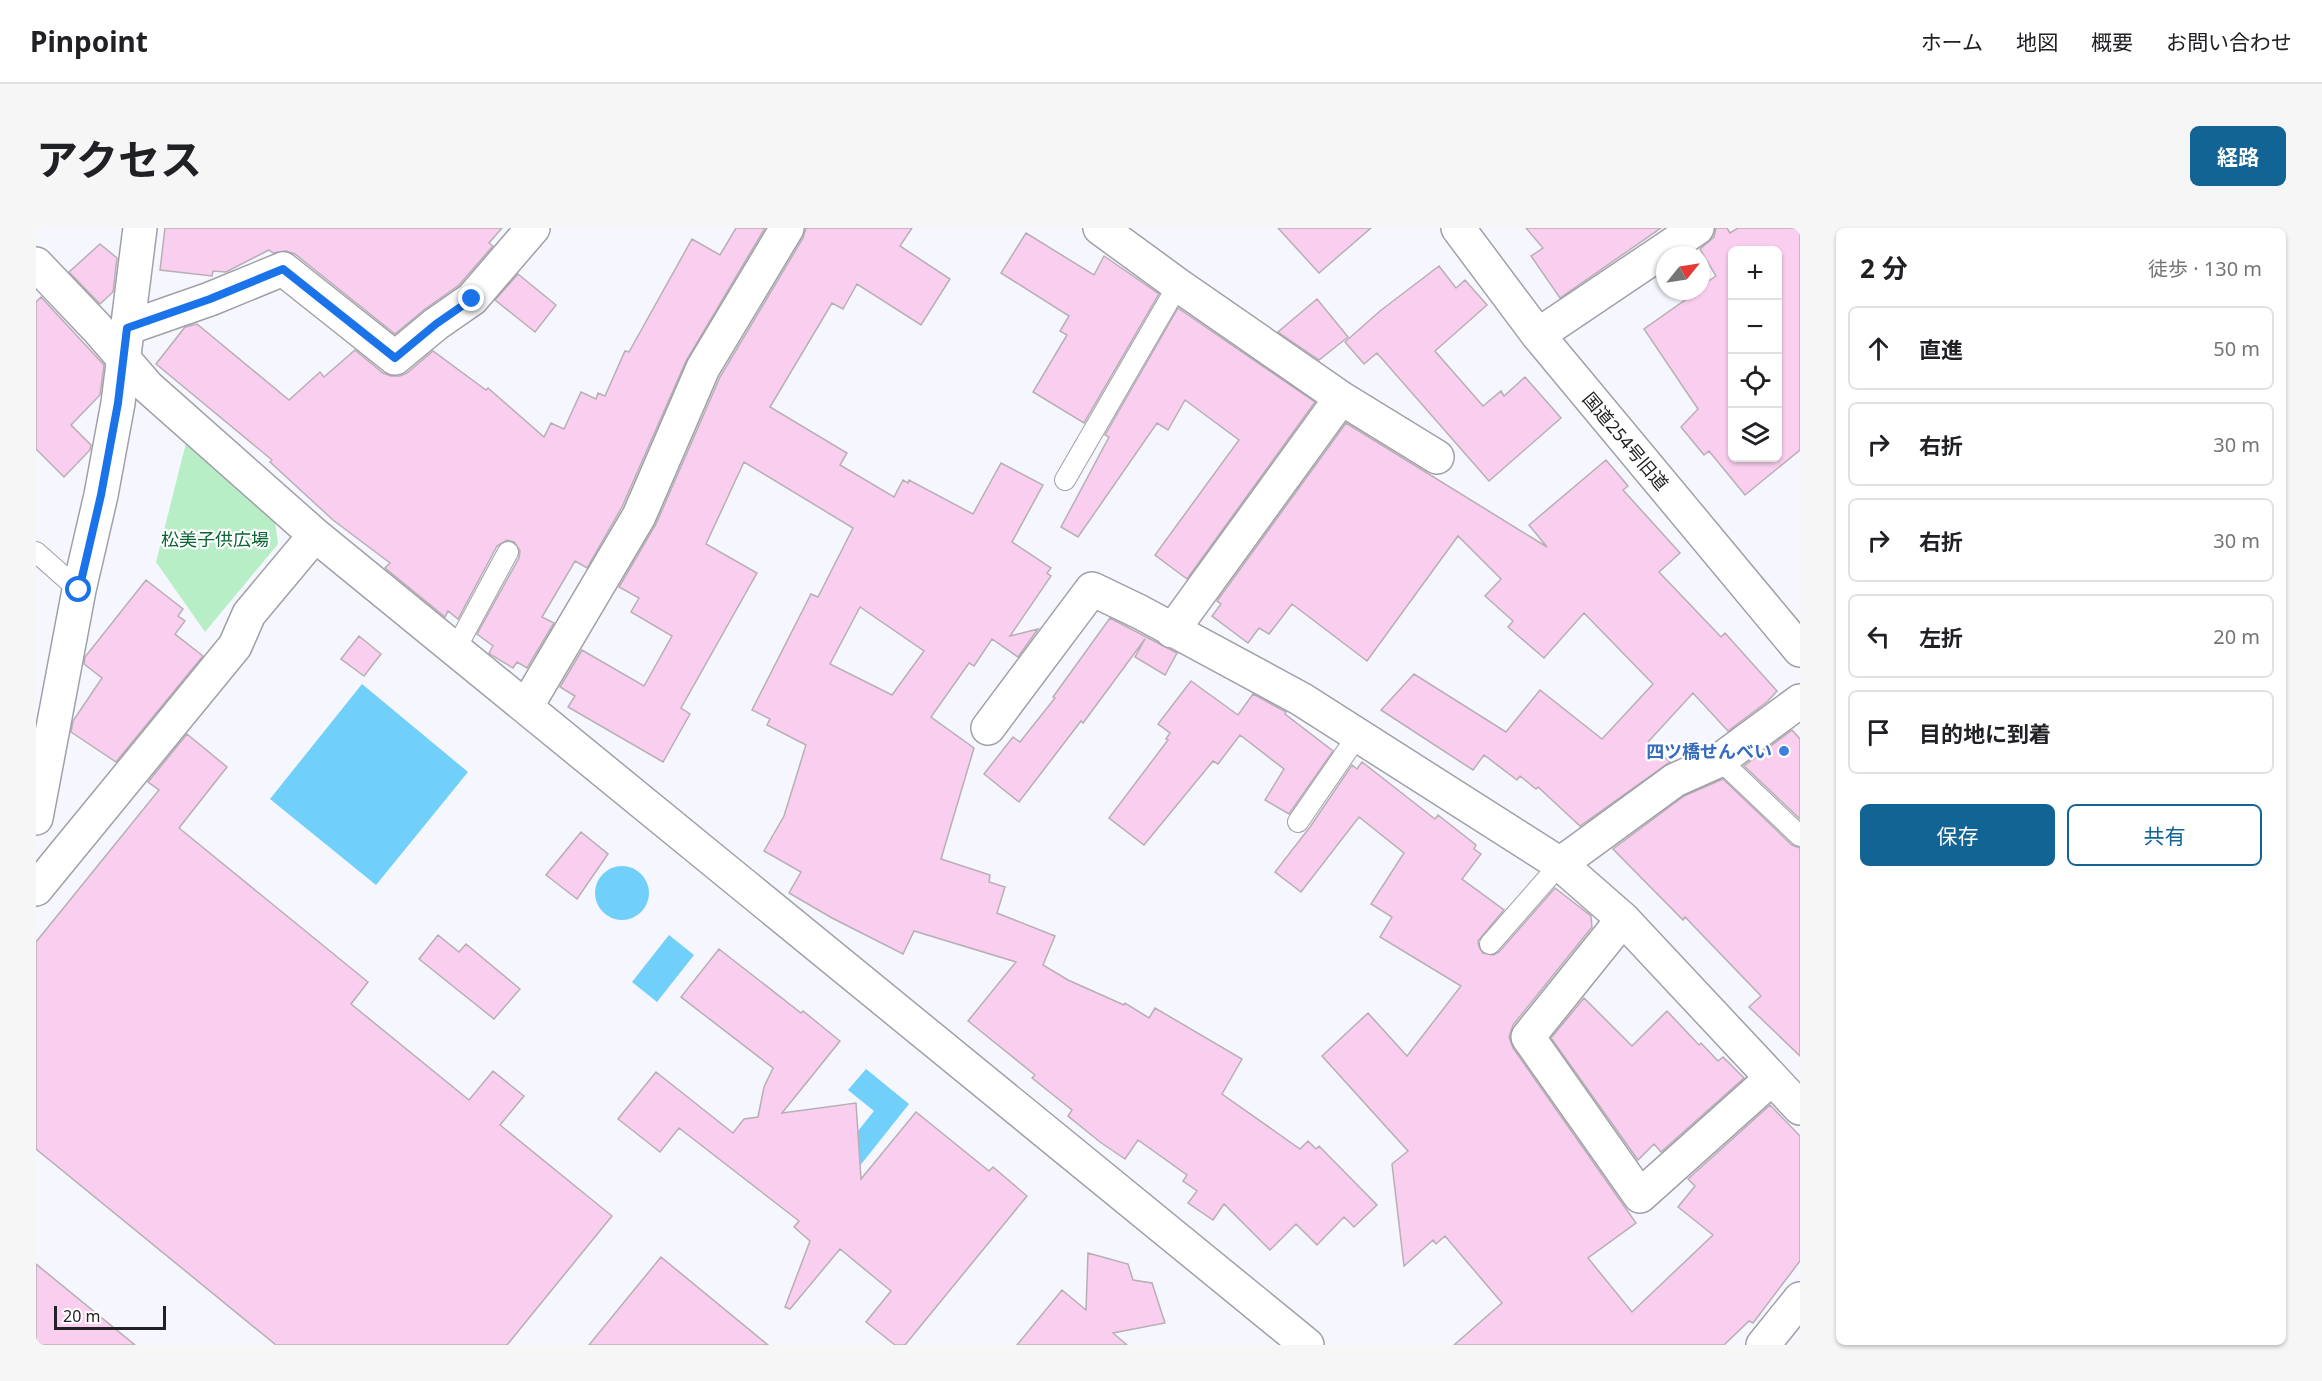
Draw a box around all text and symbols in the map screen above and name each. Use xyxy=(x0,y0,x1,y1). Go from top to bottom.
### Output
text: Pinpoint xyxy=(30,22,148,60)
text: ホーム xyxy=(1921,28,1983,56)
text: 地図 xyxy=(2016,28,2058,56)
text: 概要 xyxy=(2091,28,2133,56)
text: お問い合わせ xyxy=(2166,28,2292,56)
button: 経路 xyxy=(2190,126,2286,186)
text: アクセス xyxy=(36,130,202,187)
north arrow xyxy=(1656,246,1710,300)
map controls xyxy=(1728,246,1782,462)
button: + xyxy=(1728,246,1782,300)
text: 2 分 xyxy=(1860,250,1908,286)
text: 徒歩 · 130 m xyxy=(2148,255,2262,282)
route end xyxy=(458,285,484,311)
button: − xyxy=(1728,300,1782,354)
icon: ahead xyxy=(1862,332,1895,365)
text: 直進 xyxy=(1919,334,1963,364)
text: 50 m xyxy=(2213,335,2260,362)
button: locate xyxy=(1728,354,1782,408)
street label: 国道254号旧道 xyxy=(1578,387,1674,495)
button: layers xyxy=(1728,408,1782,462)
icon: right xyxy=(1862,428,1895,461)
text: 右折 xyxy=(1919,430,1963,460)
text: 30 m xyxy=(2213,431,2260,458)
icon: right xyxy=(1862,524,1895,557)
text: 右折 xyxy=(1919,526,1963,556)
park label: 松美子供広場 xyxy=(161,527,269,551)
text: 30 m xyxy=(2213,527,2260,554)
route start xyxy=(65,576,91,602)
icon: left xyxy=(1862,620,1895,653)
text: 左折 xyxy=(1919,622,1963,652)
text: 20 m xyxy=(2213,623,2260,650)
icon: arrive xyxy=(1862,716,1895,749)
text: 目的地に到着 xyxy=(1919,718,2051,748)
place label: 四ツ橋せんべい xyxy=(1646,739,1772,763)
marker: 四ツ橋せんべい xyxy=(1777,744,1791,758)
button: 保存 xyxy=(1860,804,2055,866)
button: 共有 xyxy=(2067,804,2262,866)
scale bar xyxy=(54,1303,166,1330)
text: 20 m xyxy=(63,1305,100,1327)

